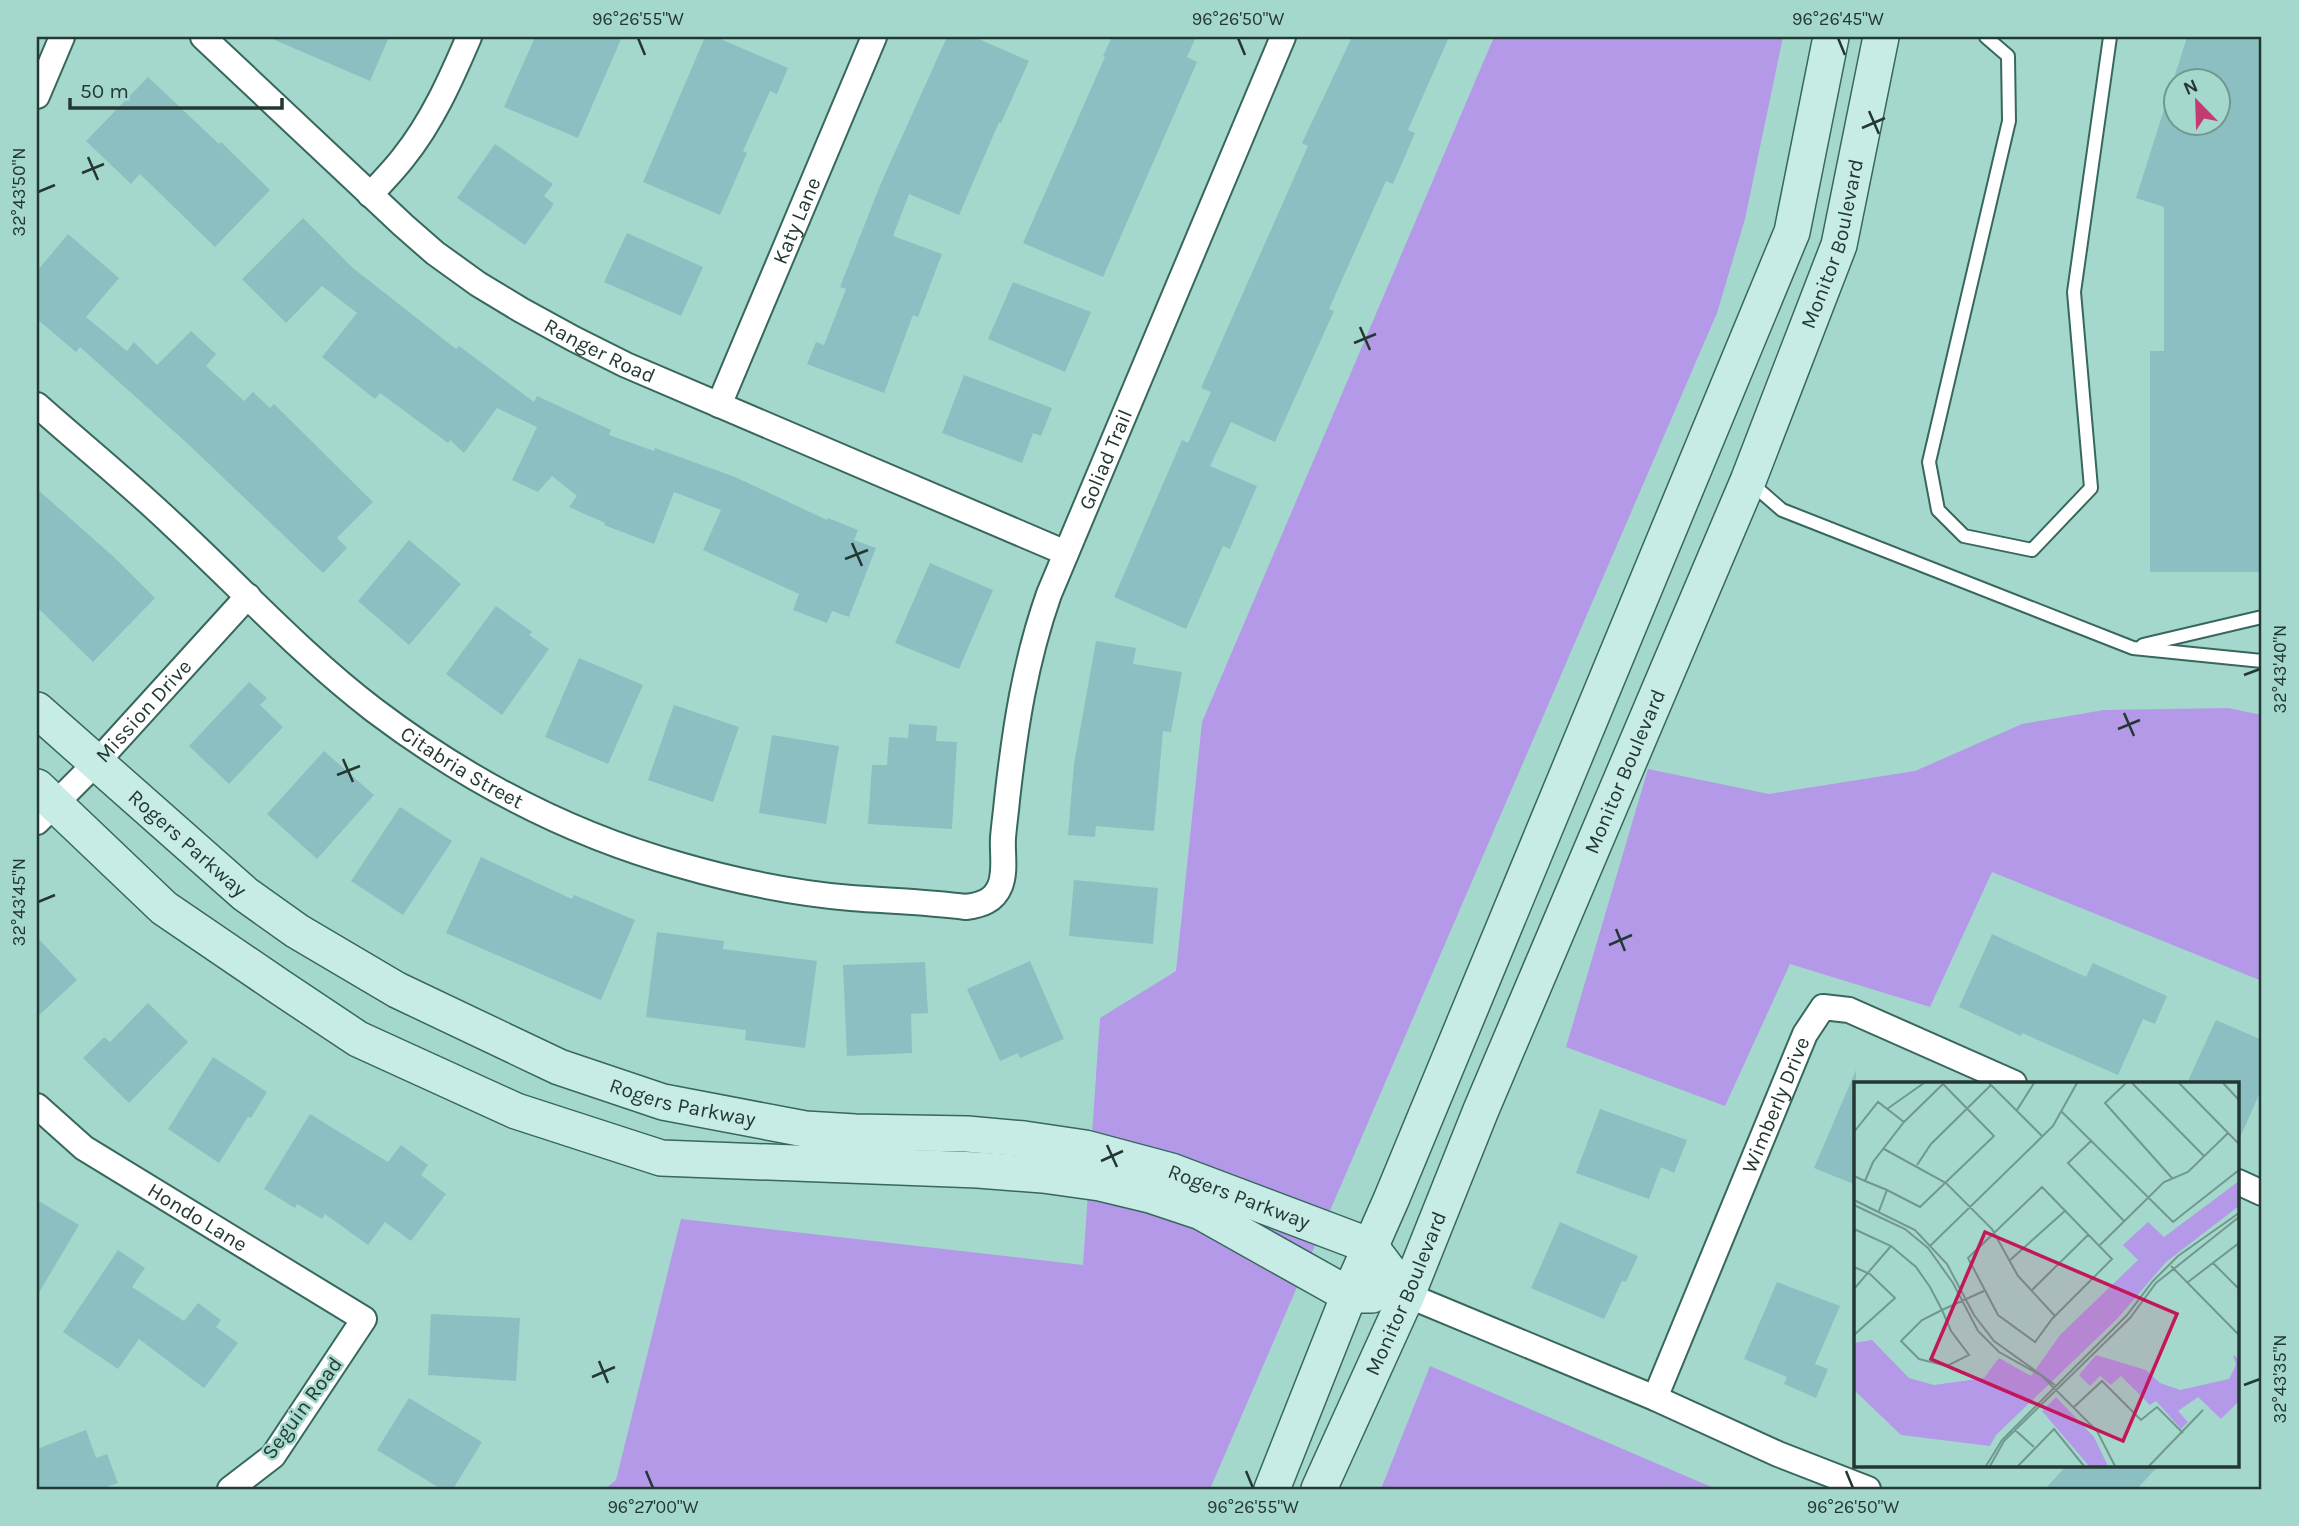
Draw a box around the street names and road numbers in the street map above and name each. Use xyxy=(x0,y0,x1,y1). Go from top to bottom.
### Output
street label: Monitor Boulevard xyxy=(1796,157,1868,332)
street label: Katy Lane xyxy=(768,174,826,268)
street label: Ranger Road xyxy=(540,313,659,388)
street label: Goliad Trail xyxy=(1074,406,1137,513)
street label: Mission Drive xyxy=(91,654,196,767)
street label: Monitor Boulevard xyxy=(1579,686,1670,857)
street label: Citabria Street xyxy=(396,721,527,814)
street label: Rogers Parkway xyxy=(123,785,252,902)
street label: Wimberly Drive xyxy=(1737,1033,1815,1177)
street label: Rogers Parkway xyxy=(606,1073,758,1131)
street label: Rogers Parkway xyxy=(1165,1159,1314,1234)
street label: Hondo Lane xyxy=(143,1178,252,1257)
street label: Monitor Boulevard xyxy=(1360,1208,1451,1379)
street label: Seguin Road xyxy=(257,1352,347,1464)

